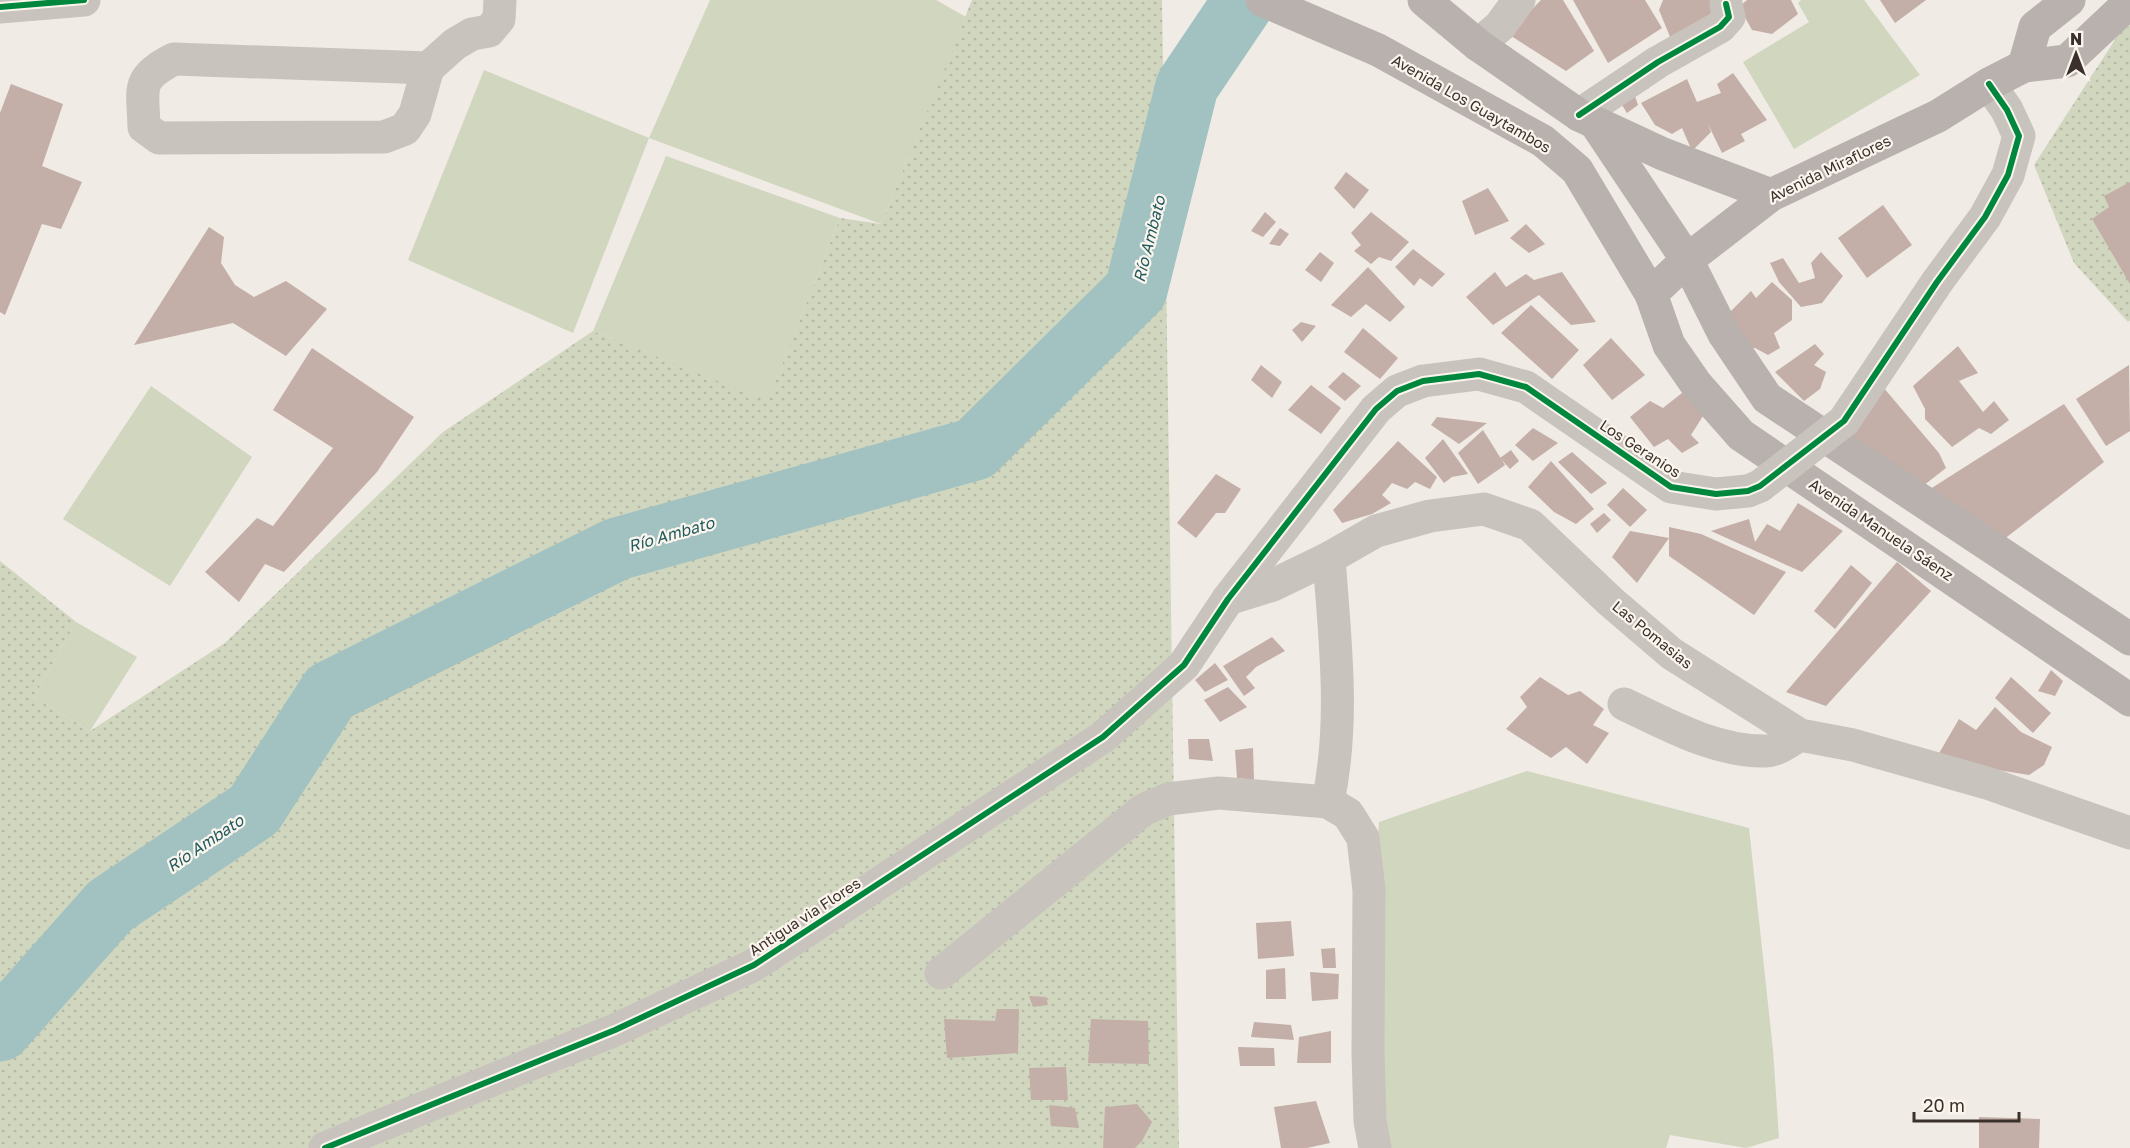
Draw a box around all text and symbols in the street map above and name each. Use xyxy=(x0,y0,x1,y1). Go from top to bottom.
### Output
north arrow xyxy=(2046,24,2106,84)
text: N xyxy=(2070,29,2082,49)
street label: Avenida Los Guaytambos xyxy=(1389,50,1554,156)
street label: Avenida Miraflores xyxy=(1766,131,1893,205)
water label: Río Ambato xyxy=(1129,192,1170,284)
street label: Los Geranios xyxy=(1597,415,1684,481)
street label: Avenida Manuela Sáenz xyxy=(1806,474,1957,584)
water label: Río Ambato xyxy=(626,512,718,556)
street label: Las Pomasias xyxy=(1609,596,1696,672)
water label: Río Ambato xyxy=(163,809,248,876)
street label: Antigua via Flores xyxy=(745,873,864,959)
scale bar xyxy=(1914,1085,2019,1123)
text: 20 m xyxy=(1923,1094,1965,1116)

